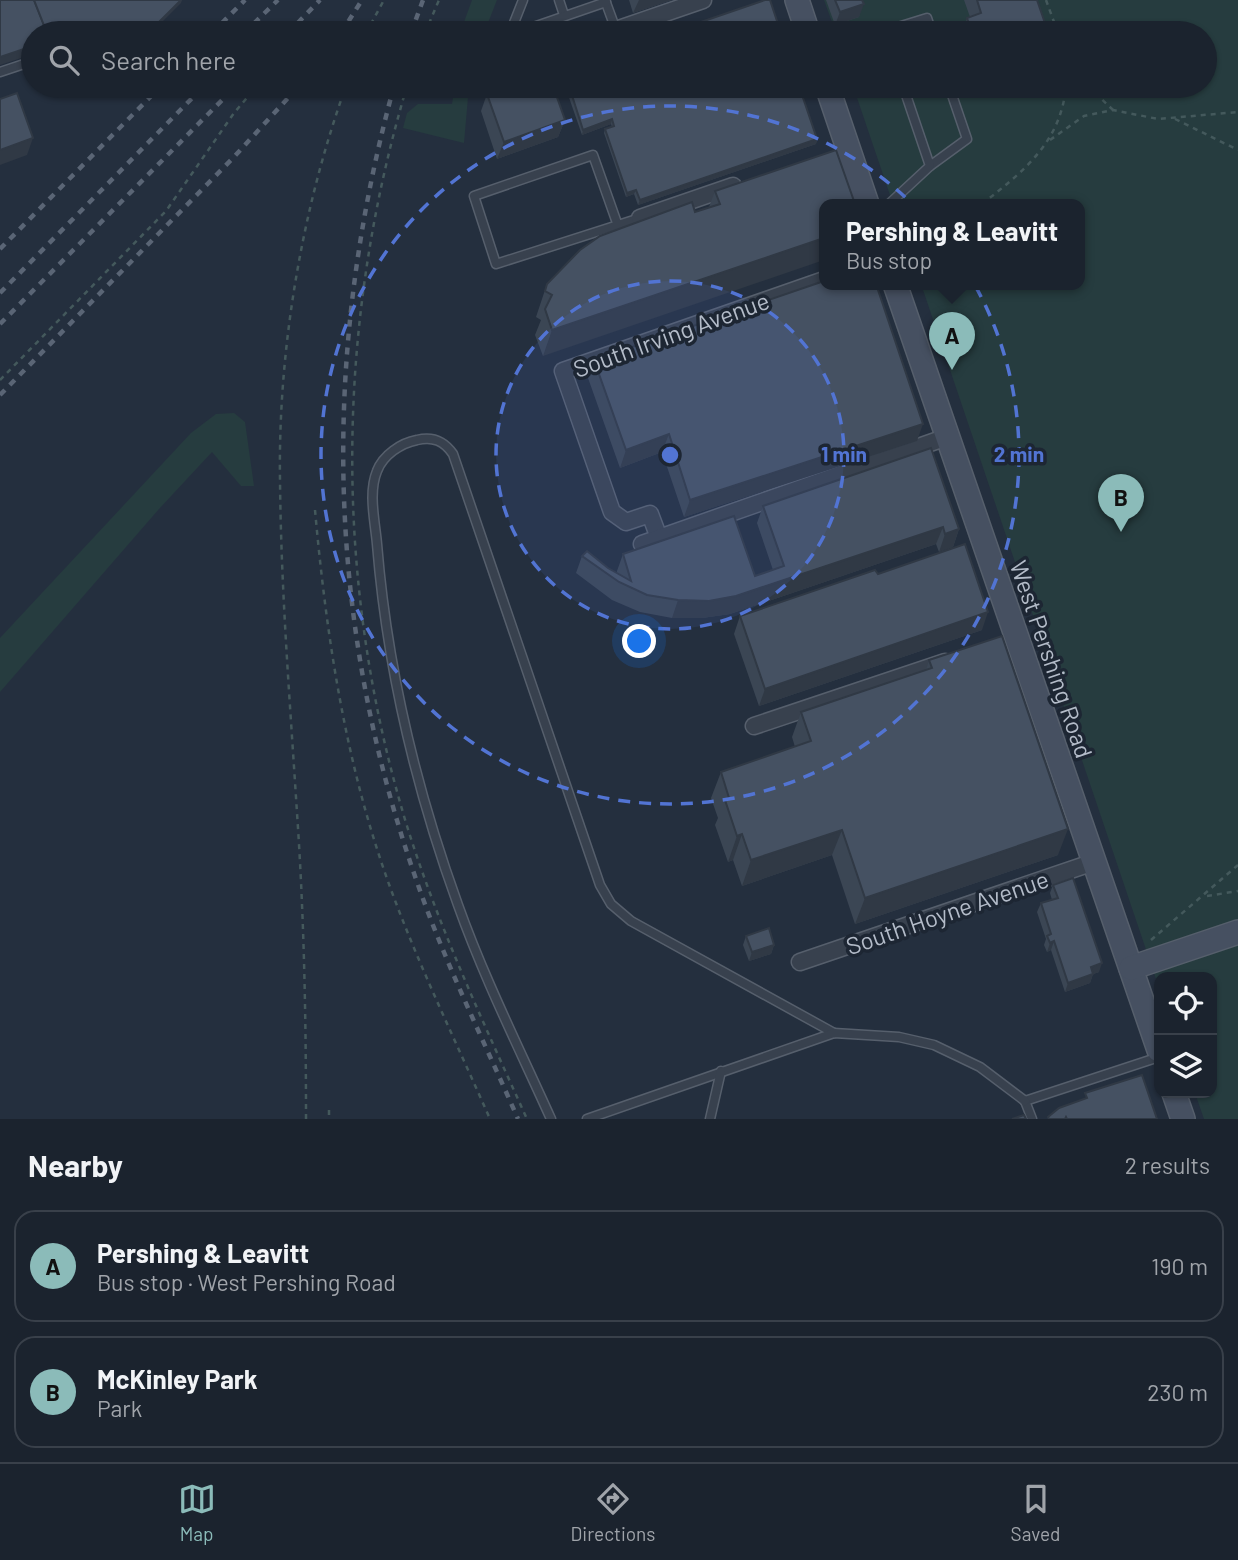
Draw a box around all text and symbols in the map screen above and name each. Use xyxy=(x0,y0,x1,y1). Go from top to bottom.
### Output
search box xyxy=(21,21,1217,98)
icon: search xyxy=(45,41,83,79)
text: Search here xyxy=(101,44,236,75)
popup xyxy=(819,199,1085,290)
text: Pershing & Leavitt xyxy=(846,215,1058,246)
text: Bus stop xyxy=(846,246,932,274)
street label: South Irving Avenue xyxy=(569,285,773,383)
pin: A xyxy=(929,312,975,370)
text: 1 min xyxy=(821,441,867,466)
text: 2 min xyxy=(994,441,1044,466)
centre of rings xyxy=(658,443,682,467)
pin: B xyxy=(1098,474,1144,532)
street label: West Pershing Road xyxy=(1005,556,1099,762)
your location xyxy=(622,624,656,658)
street label: South Hoyne Avenue xyxy=(842,864,1052,960)
map controls xyxy=(1154,972,1217,1098)
button: locate xyxy=(1154,972,1217,1035)
button: layers xyxy=(1154,1035,1217,1098)
text: Nearby xyxy=(28,1147,123,1183)
text: 2 results xyxy=(1125,1151,1210,1179)
text: Pershing & Leavitt xyxy=(97,1237,309,1268)
text: A xyxy=(45,1252,61,1280)
text: 190 m xyxy=(1151,1252,1208,1280)
text: Bus stop · West Pershing Road xyxy=(97,1268,396,1296)
text: McKinley Park xyxy=(97,1363,258,1394)
text: B xyxy=(46,1378,60,1406)
text: 230 m xyxy=(1147,1378,1208,1406)
text: Park xyxy=(97,1394,142,1422)
tab: Map xyxy=(178,1480,216,1545)
tab: Directions xyxy=(571,1480,656,1545)
tab: Saved xyxy=(1011,1480,1060,1545)

